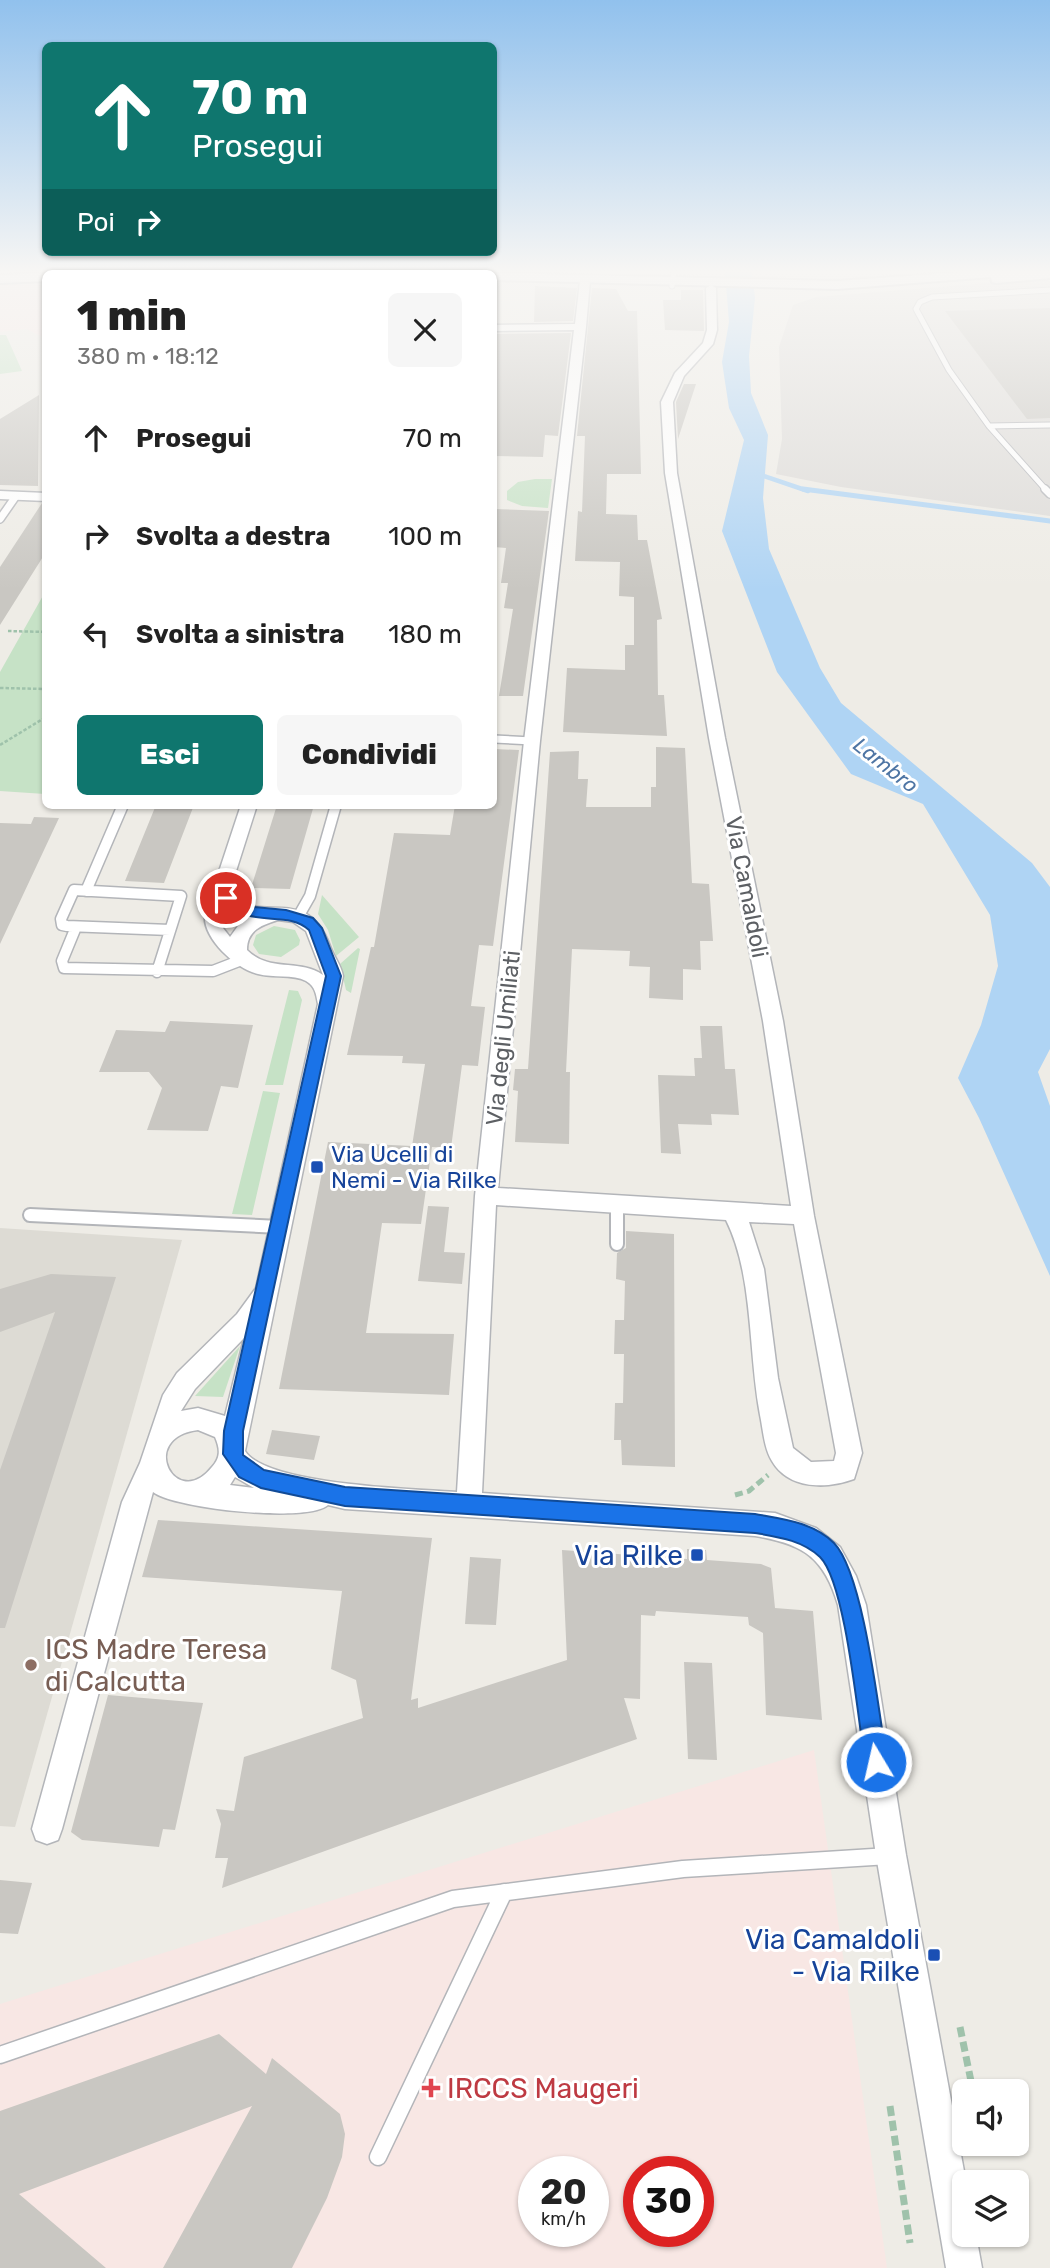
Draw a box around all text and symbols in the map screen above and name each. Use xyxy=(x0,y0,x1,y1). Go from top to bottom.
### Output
text: 70 m xyxy=(192,68,309,126)
icon: ahead xyxy=(77,70,168,161)
text: Prosegui xyxy=(192,127,323,165)
icon: right xyxy=(129,203,167,241)
text: Poi xyxy=(77,207,115,238)
text: 1 min xyxy=(77,291,187,341)
button: close xyxy=(388,293,462,367)
text: 380 m · 18:12 xyxy=(77,342,219,370)
icon: ahead xyxy=(77,419,115,457)
text: Prosegui xyxy=(136,423,252,454)
text: 70 m xyxy=(403,423,462,454)
icon: right xyxy=(77,517,115,555)
text: Svolta a destra xyxy=(136,521,331,552)
text: 100 m xyxy=(388,521,462,552)
icon: left xyxy=(77,615,115,653)
text: Svolta a sinistra xyxy=(136,619,345,650)
text: 180 m xyxy=(388,619,462,650)
button: Esci xyxy=(77,715,263,795)
button: Condividi xyxy=(277,715,462,795)
water label: Lambro xyxy=(849,732,923,798)
street label: Via Camaldoli xyxy=(720,814,774,960)
pin xyxy=(196,868,256,928)
icon: arrive xyxy=(207,879,245,917)
street label: Via degli Umiliati xyxy=(480,949,526,1127)
place label: Via Ucelli di Nemi - Via Rilke xyxy=(331,1140,497,1194)
marker: Via Ucelli di Nemi - Via Rilke xyxy=(309,1159,325,1175)
place label: Via Rilke xyxy=(574,1539,683,1572)
marker: Via Rilke xyxy=(689,1547,705,1563)
place label: ICS Madre Teresa di Calcutta xyxy=(45,1633,267,1698)
marker: ICS Madre Teresa di Calcutta xyxy=(23,1657,39,1673)
position arrow xyxy=(839,1725,913,1799)
place label: Via Camaldoli - Via Rilke xyxy=(745,1923,920,1988)
marker: Via Camaldoli - Via Rilke xyxy=(926,1947,942,1963)
place label: IRCCS Maugeri xyxy=(447,2072,639,2105)
marker: IRCCS Maugeri xyxy=(421,2078,441,2098)
map controls xyxy=(952,2079,1029,2247)
button: sound xyxy=(952,2079,1029,2156)
speed limit sign: 30 xyxy=(623,2156,714,2247)
button: layers xyxy=(952,2170,1029,2247)
text: 20 xyxy=(540,2171,587,2213)
text: km/h xyxy=(541,2208,586,2230)

